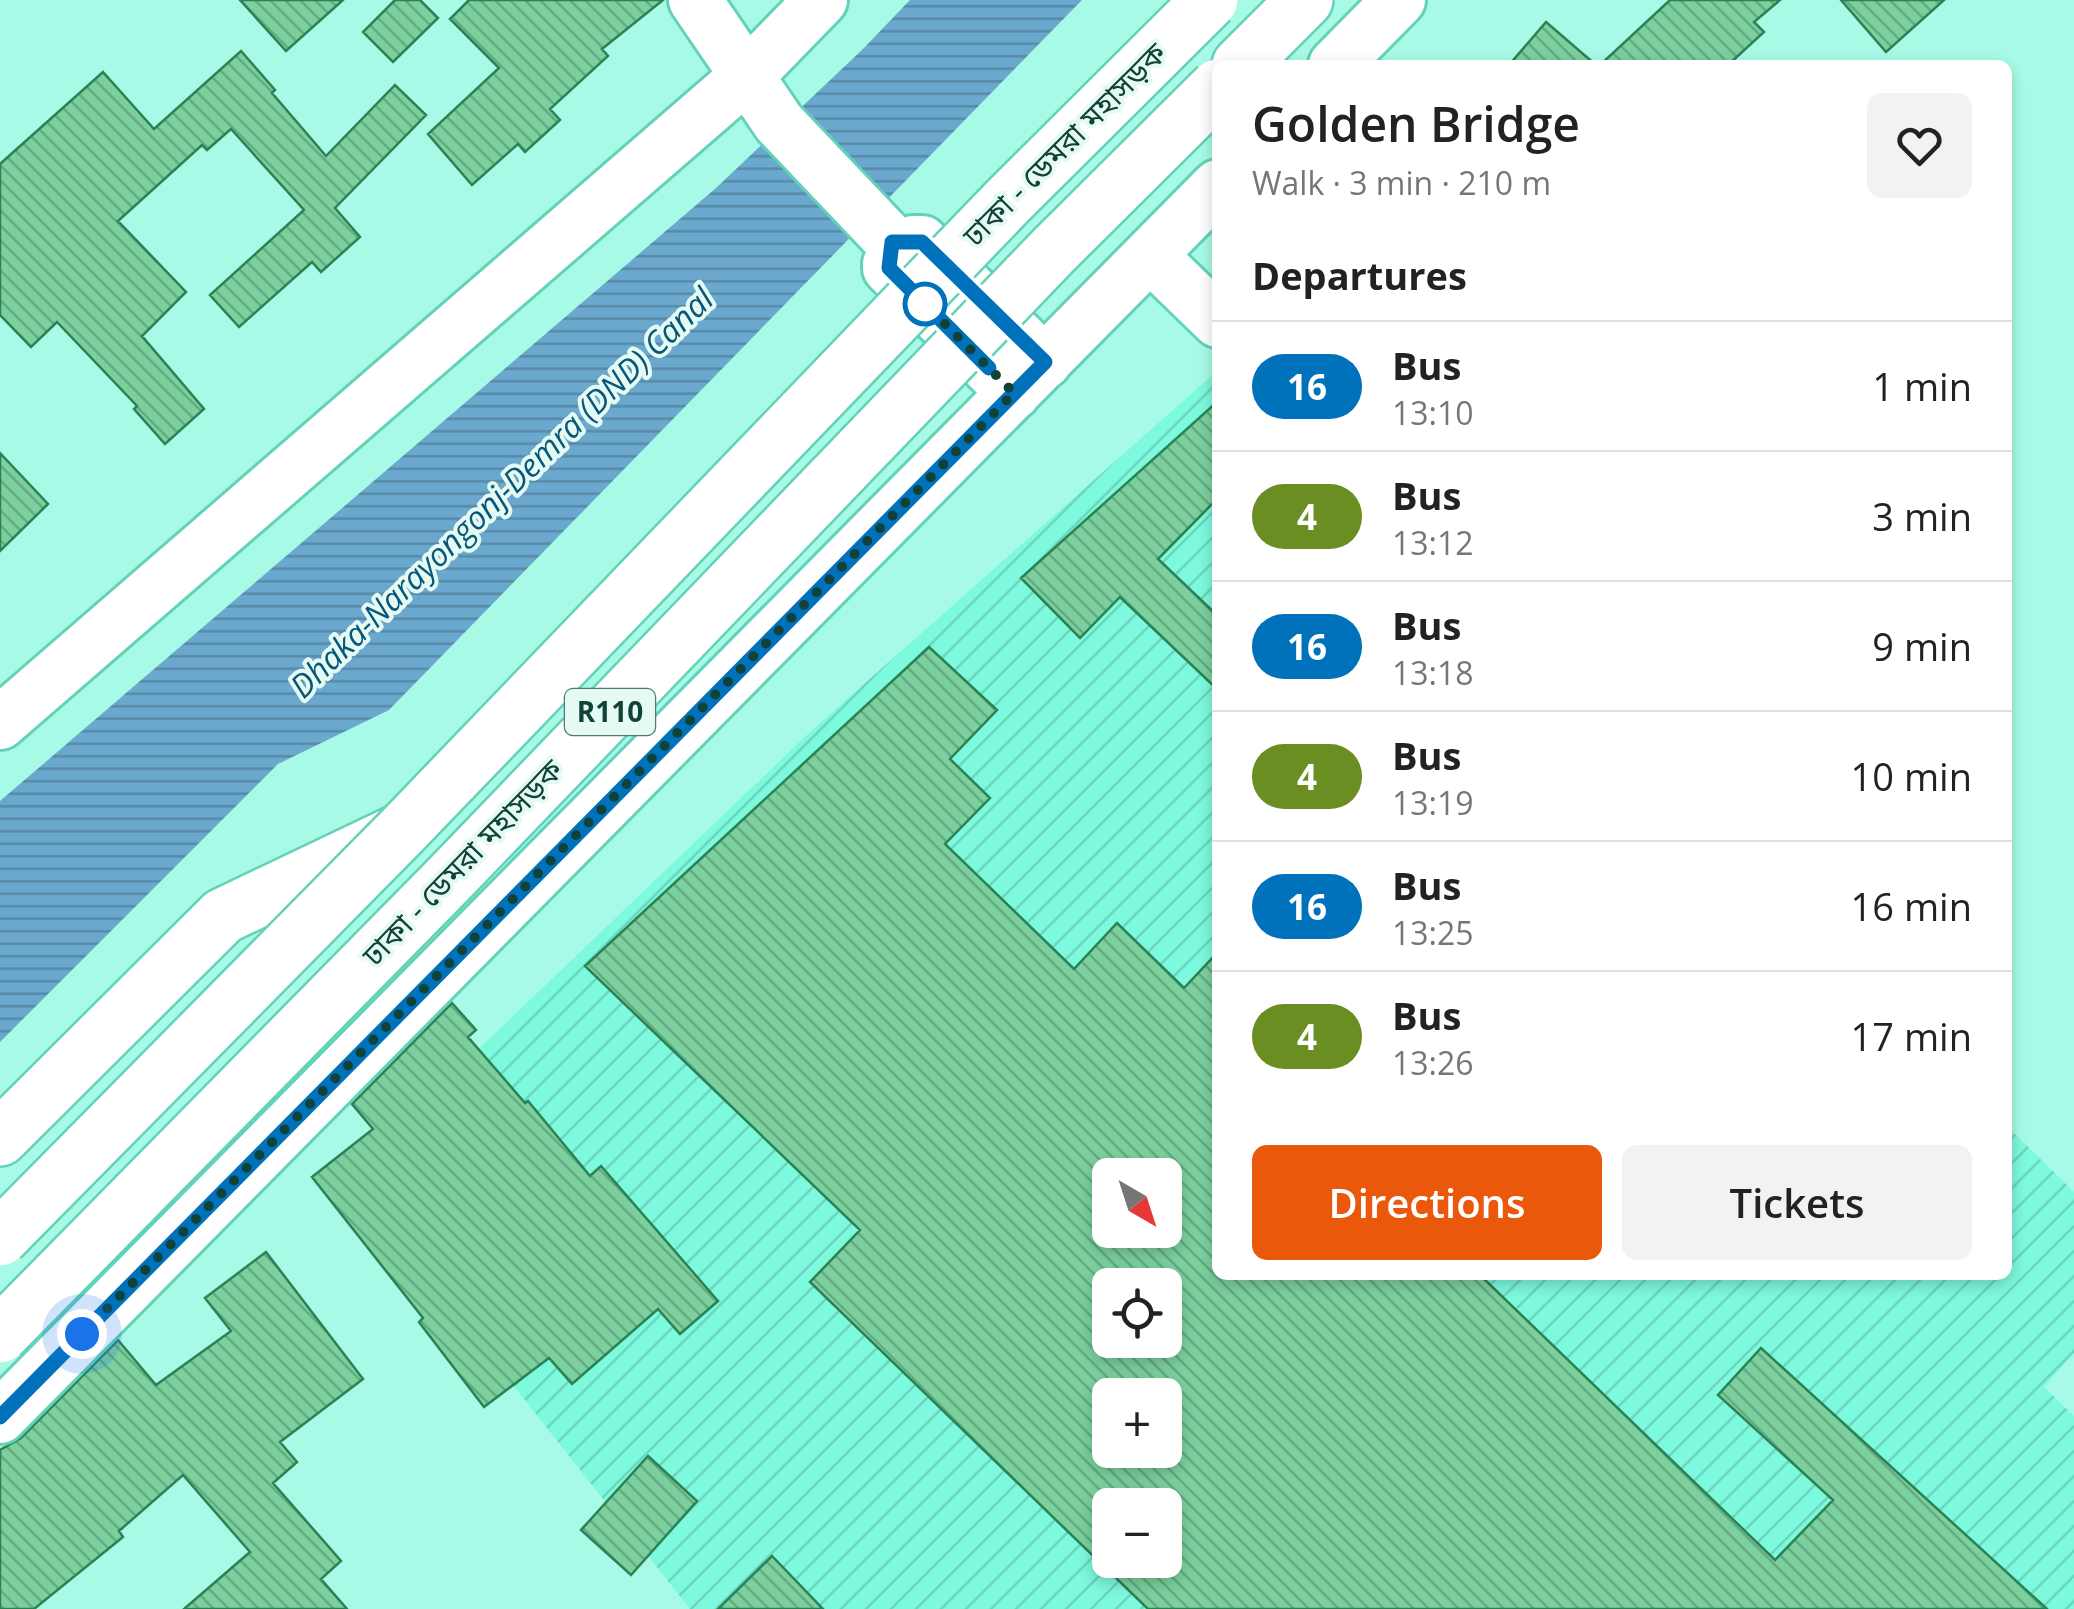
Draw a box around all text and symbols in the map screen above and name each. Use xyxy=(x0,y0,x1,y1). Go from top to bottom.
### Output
street label: ঢাকা - ডেমরা মহাসড়ক xyxy=(952,32,1175,256)
text: Golden Bridge xyxy=(1252,91,1580,156)
button: heart xyxy=(1867,93,1972,198)
text: Walk · 3 min · 210 m xyxy=(1252,161,1551,204)
text: Departures xyxy=(1252,249,1467,301)
water label: Dhaka-Narayongonj-Demra (DND) Canal xyxy=(280,277,723,706)
unlabelled marker xyxy=(904,283,946,325)
text: Bus xyxy=(1392,339,1461,391)
text: 1 min xyxy=(1872,360,1972,412)
text: 16 xyxy=(1287,363,1327,410)
text: 13:10 xyxy=(1392,391,1474,434)
text: Bus xyxy=(1392,469,1461,521)
text: 3 min xyxy=(1872,490,1972,542)
text: 4 xyxy=(1297,493,1317,540)
text: 13:12 xyxy=(1392,521,1474,564)
text: Bus xyxy=(1392,599,1461,651)
text: 9 min xyxy=(1872,620,1972,672)
text: 16 xyxy=(1287,623,1327,670)
text: 13:18 xyxy=(1392,651,1474,694)
road number: R110 xyxy=(565,689,655,735)
text: Bus xyxy=(1392,729,1461,781)
street label: ঢাকা - ডেমরা মহাসড়ক xyxy=(352,749,572,975)
text: 10 min xyxy=(1851,750,1972,802)
text: 4 xyxy=(1297,753,1317,800)
text: 13:19 xyxy=(1392,781,1474,824)
text: Bus xyxy=(1392,859,1461,911)
text: 16 min xyxy=(1851,880,1972,932)
text: 16 xyxy=(1287,883,1327,930)
text: 13:25 xyxy=(1392,911,1474,954)
text: Bus xyxy=(1392,989,1461,1041)
text: 17 min xyxy=(1851,1010,1972,1062)
text: 4 xyxy=(1297,1013,1317,1060)
text: 13:26 xyxy=(1392,1041,1474,1084)
button: Directions xyxy=(1252,1145,1602,1260)
button: Tickets xyxy=(1622,1145,1972,1260)
north arrow xyxy=(1092,1158,1182,1248)
map controls xyxy=(1092,1158,1182,1578)
button: locate xyxy=(1092,1268,1182,1358)
your location xyxy=(57,1309,107,1359)
button: + xyxy=(1092,1378,1182,1468)
button: − xyxy=(1092,1488,1182,1578)

